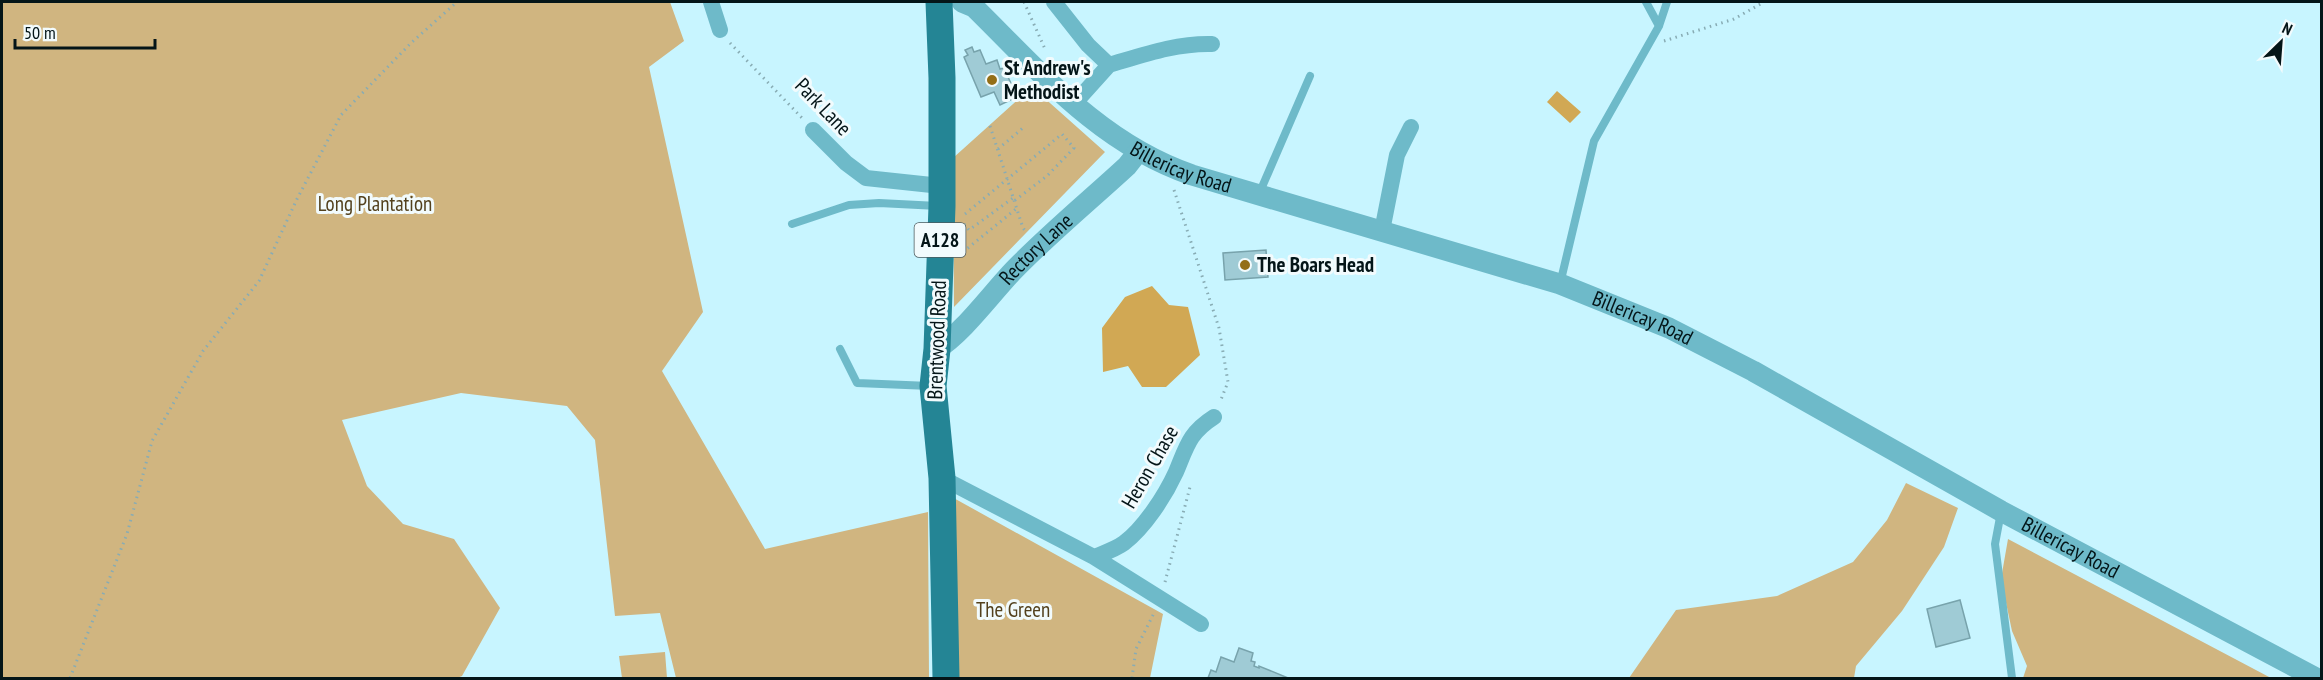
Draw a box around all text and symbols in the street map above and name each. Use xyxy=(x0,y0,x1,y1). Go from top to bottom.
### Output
scale bar xyxy=(15,12,154,50)
north arrow xyxy=(2251,12,2311,72)
text: N xyxy=(2279,18,2295,39)
text: 50 m xyxy=(24,21,56,44)
place label: St Andrew's Methodist xyxy=(1004,54,1090,105)
street label: Park Lane xyxy=(789,72,857,141)
marker: St Andrew's Methodist xyxy=(985,73,999,87)
street label: Billericay Road xyxy=(1125,135,1235,199)
park label: Long Plantation xyxy=(318,190,432,217)
street label: Rectory Lane xyxy=(993,207,1078,290)
road number: A128 xyxy=(914,223,966,257)
place label: The Boars Head xyxy=(1257,251,1374,278)
marker: The Boars Head xyxy=(1238,258,1252,272)
street label: Brentwood Road xyxy=(921,280,952,400)
street label: Billericay Road xyxy=(1588,284,1698,351)
street label: Heron Chase xyxy=(1115,420,1184,513)
street label: Billericay Road xyxy=(2017,510,2124,584)
park label: The Green xyxy=(976,596,1050,623)

